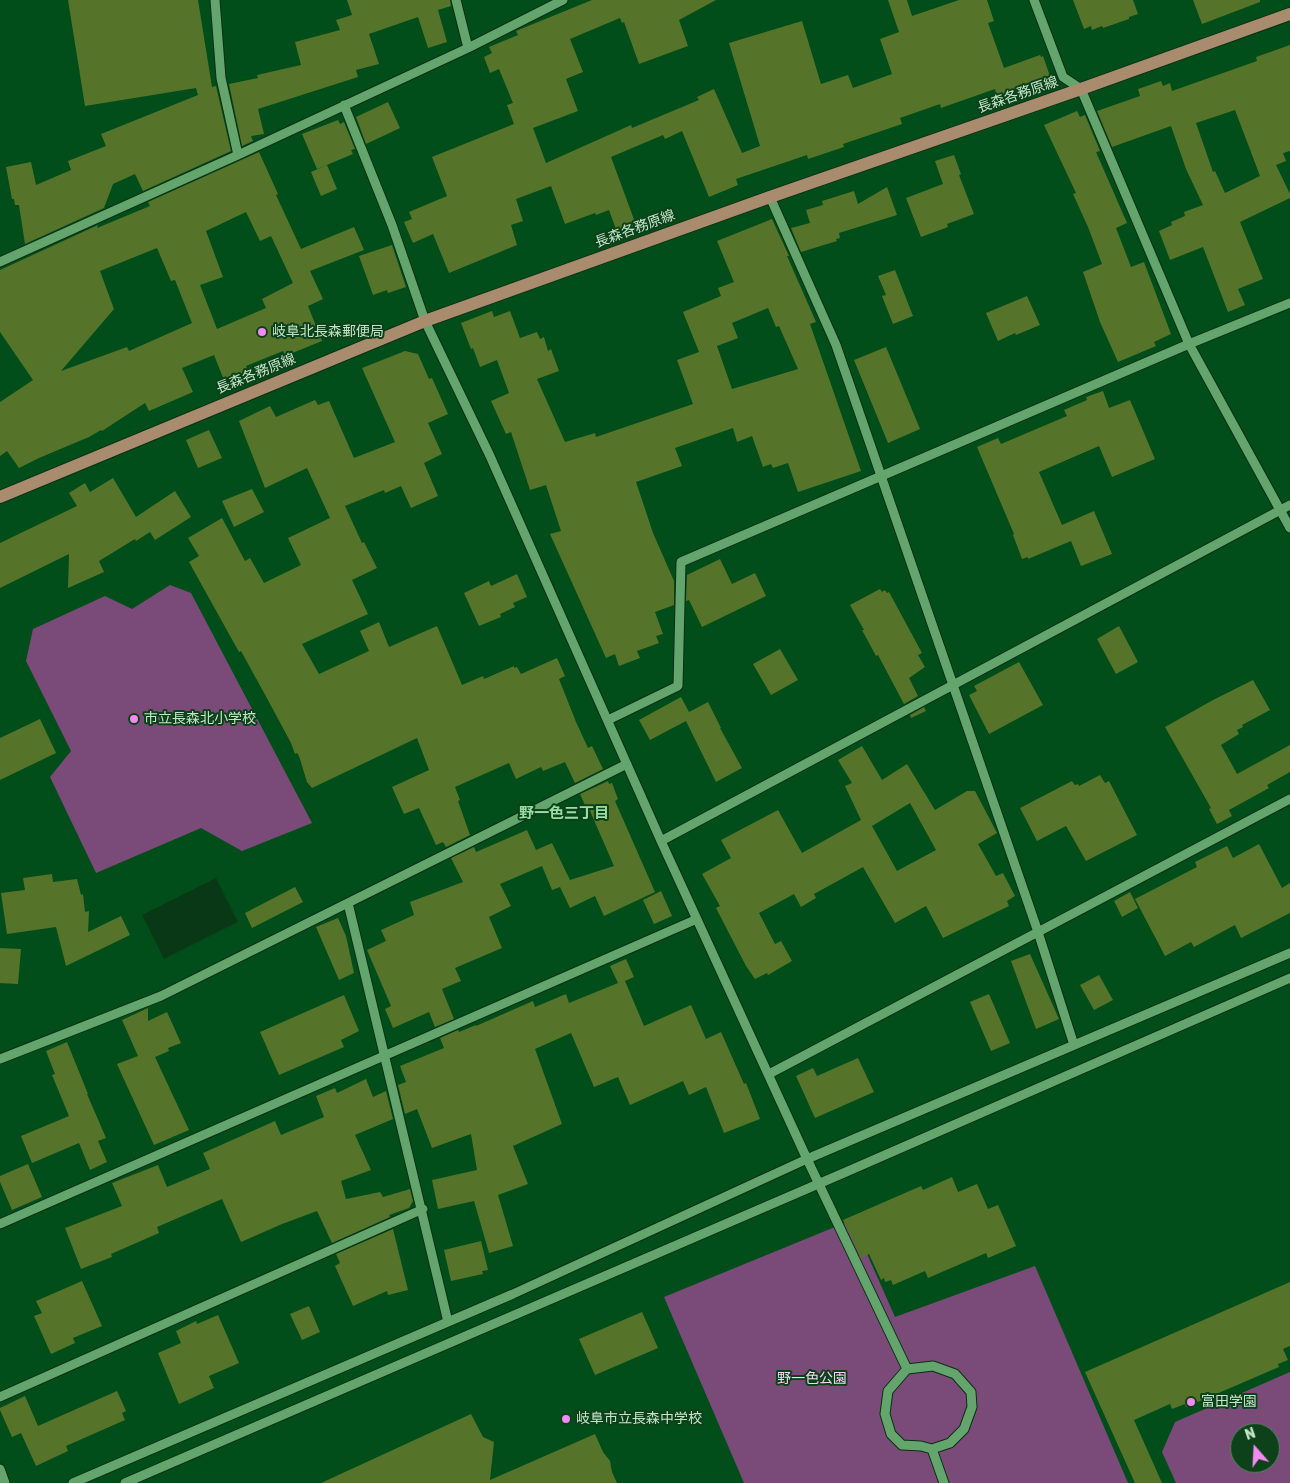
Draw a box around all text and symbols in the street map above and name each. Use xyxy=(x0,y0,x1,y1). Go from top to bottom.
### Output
street label: 長森各務原線 xyxy=(976,73,1060,117)
street label: 長森各務原線 xyxy=(593,207,677,251)
place label: 岐阜北長森郵便局 xyxy=(272,324,384,340)
marker: 岐阜北長森郵便局 xyxy=(256,326,268,338)
street label: 長森各務原線 xyxy=(214,350,298,398)
place label: 市立長森北小学校 xyxy=(144,711,256,727)
marker: 市立長森北小学校 xyxy=(128,713,140,725)
district label: 野一色三丁目 xyxy=(519,805,609,823)
park label: 野一色公園 xyxy=(777,1371,847,1387)
place label: 富田学園 xyxy=(1201,1394,1257,1410)
marker: 富田学園 xyxy=(1185,1396,1197,1408)
place label: 岐阜市立長森中学校 xyxy=(576,1411,702,1427)
marker: 岐阜市立長森中学校 xyxy=(560,1413,572,1425)
north arrow xyxy=(1230,1423,1280,1473)
text: N xyxy=(1243,1425,1258,1444)

